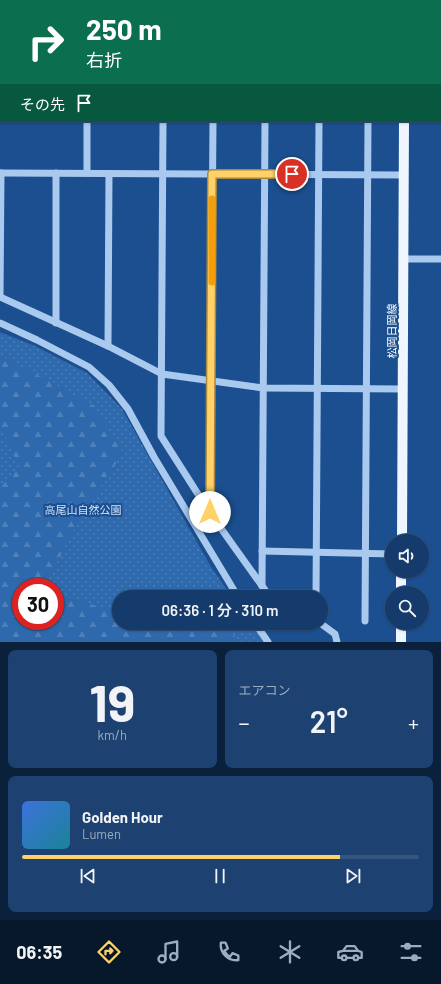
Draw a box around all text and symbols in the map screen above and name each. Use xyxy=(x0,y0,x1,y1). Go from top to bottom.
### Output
text: 250 m xyxy=(86,12,162,46)
icon: right xyxy=(20,16,72,68)
text: 右折 xyxy=(86,49,122,71)
icon: arrive xyxy=(73,92,95,114)
text: その先 xyxy=(20,95,65,113)
pin xyxy=(275,157,309,191)
icon: arrive xyxy=(281,163,303,185)
street label: 松岡日岡線 xyxy=(385,304,398,359)
position arrow xyxy=(189,491,231,533)
park label: 高尾山自然公園 xyxy=(45,503,122,516)
map controls xyxy=(385,534,429,630)
button: sound xyxy=(385,534,429,578)
speed limit sign: 30 xyxy=(12,578,64,630)
button: search xyxy=(385,586,429,630)
text: 06:36 · 1 分 · 310 m xyxy=(162,601,278,619)
text: 19 xyxy=(89,670,135,732)
text: エアコン xyxy=(239,682,291,698)
text: 21° xyxy=(310,703,348,739)
text: − xyxy=(239,709,250,735)
text: + xyxy=(408,709,419,735)
text: km/h xyxy=(98,727,127,743)
text: Golden Hour xyxy=(82,808,163,826)
text: Lumen xyxy=(82,826,121,842)
icon: previous xyxy=(77,865,99,887)
icon: pause xyxy=(209,865,231,887)
icon: next xyxy=(342,865,364,887)
icon: directions xyxy=(95,938,123,966)
icon: music xyxy=(155,938,183,966)
icon: phone xyxy=(215,938,243,966)
icon: climate xyxy=(276,938,304,966)
icon: car xyxy=(336,938,364,966)
icon: filters xyxy=(397,938,425,966)
text: 06:35 xyxy=(16,941,62,963)

